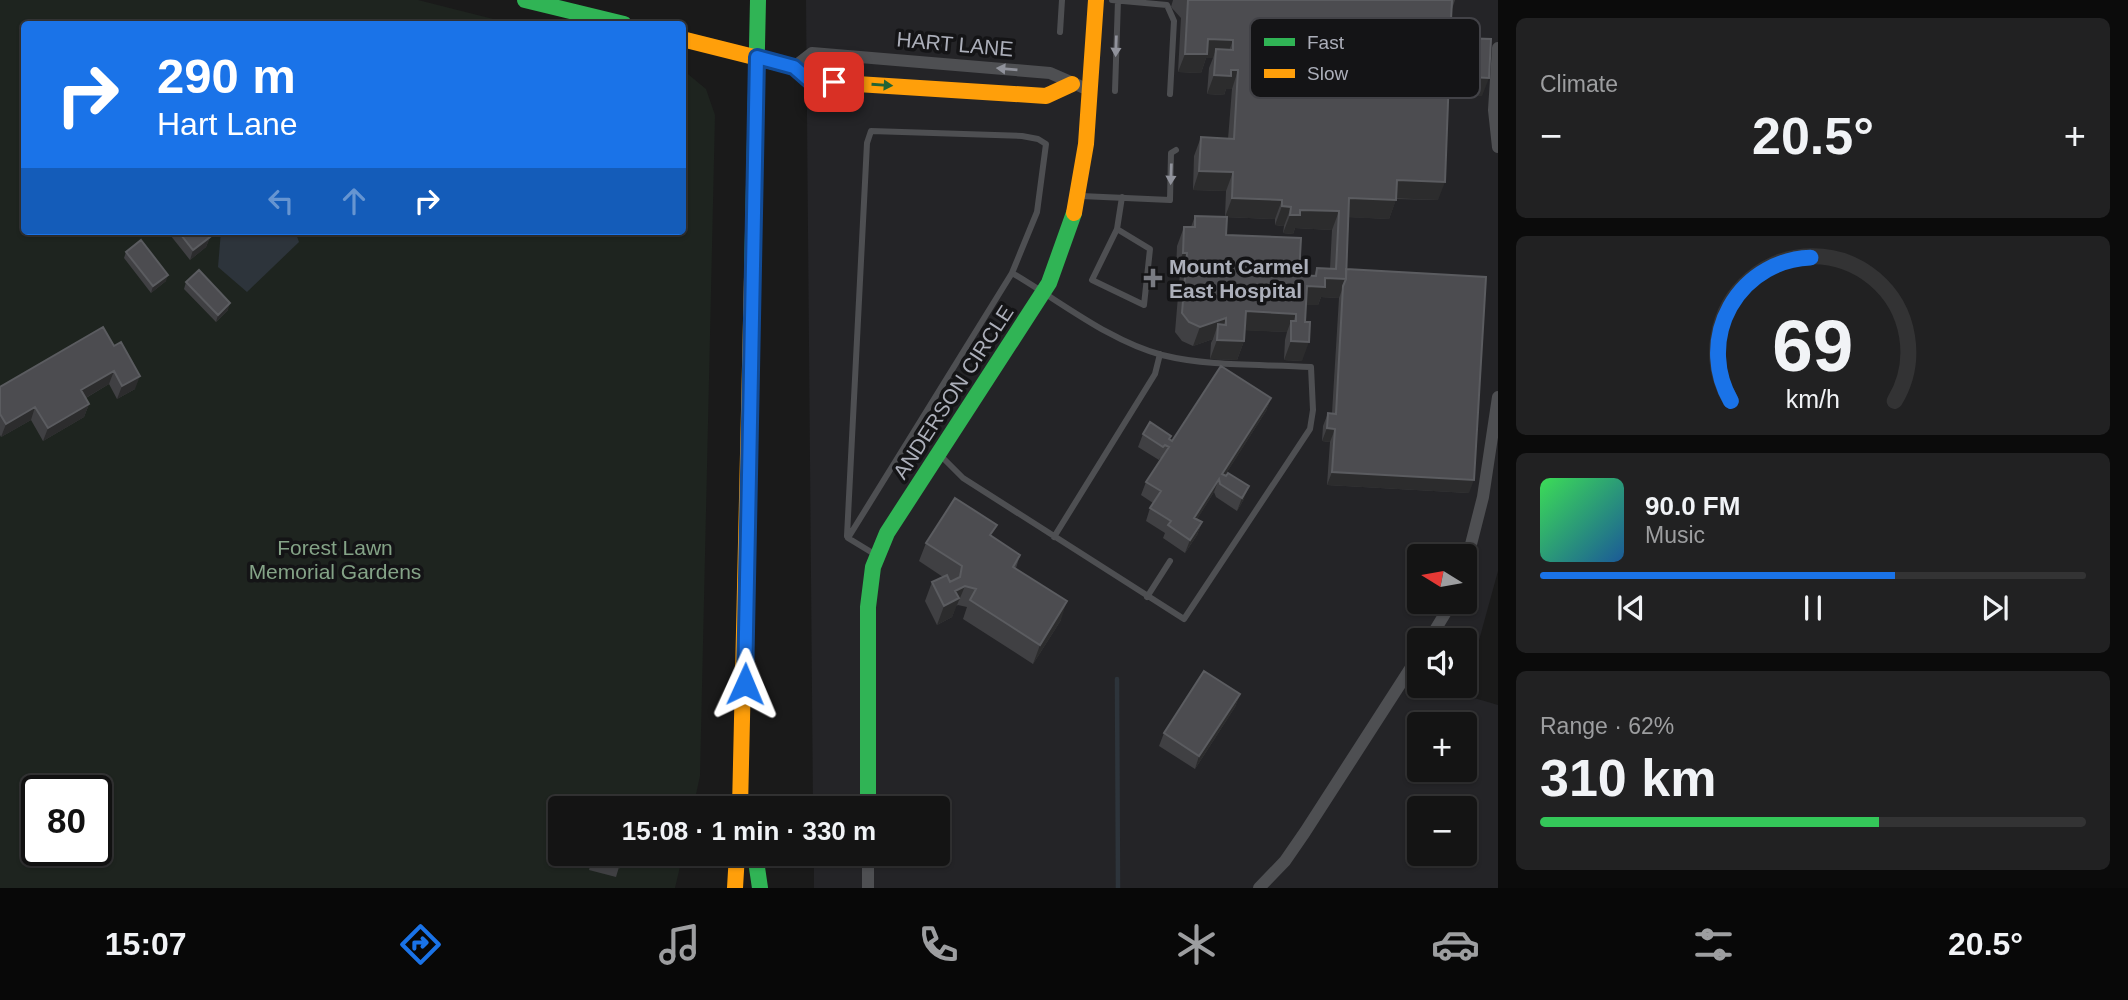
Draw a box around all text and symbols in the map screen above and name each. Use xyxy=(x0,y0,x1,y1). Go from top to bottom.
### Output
legend xyxy=(1250,18,1480,98)
street label: HART LANE xyxy=(896,27,1014,61)
text: Fast xyxy=(1307,32,1345,53)
one-way arrow xyxy=(1111,35,1122,57)
icon: right xyxy=(42,49,133,140)
text: 290 m xyxy=(157,49,296,103)
pin xyxy=(804,52,864,112)
icon: arrive xyxy=(815,63,853,101)
one-way arrow xyxy=(996,63,1018,74)
text: Slow xyxy=(1307,63,1348,84)
text: Climate xyxy=(1540,71,1618,97)
one-way arrow xyxy=(871,80,893,91)
text: Hart Lane xyxy=(157,106,298,142)
text: 20.5° xyxy=(1752,107,1874,165)
text: − xyxy=(1540,115,1562,157)
text: + xyxy=(2064,115,2086,157)
one-way arrow xyxy=(1165,163,1176,185)
icon: left xyxy=(262,182,300,220)
icon: ahead xyxy=(335,182,373,220)
icon: right xyxy=(408,182,446,220)
place label: Mount Carmel East Hospital xyxy=(1169,255,1309,302)
marker: Mount Carmel East Hospital xyxy=(1143,268,1163,288)
street label: ANDERSON CIRCLE xyxy=(888,301,1018,483)
text: 69 xyxy=(1773,306,1853,387)
text: km/h xyxy=(1786,385,1840,413)
text: 90.0 FM xyxy=(1645,491,1740,521)
text: Music xyxy=(1645,522,1705,548)
park label: Forest Lawn Memorial Gardens xyxy=(249,536,421,583)
north arrow xyxy=(1407,544,1477,614)
map controls xyxy=(1407,544,1477,866)
icon: previous xyxy=(1612,589,1650,627)
icon: pause xyxy=(1794,589,1832,627)
icon: next xyxy=(1976,589,2014,627)
button: sound xyxy=(1407,628,1477,698)
position arrow xyxy=(708,647,782,721)
button: + xyxy=(1407,712,1477,782)
text: Range · 62% xyxy=(1540,713,1674,739)
text: 310 km xyxy=(1540,749,1716,807)
speed limit sign: 80 xyxy=(21,775,112,866)
button: − xyxy=(1407,796,1477,866)
text: 15:08 · 1 min · 330 m xyxy=(622,816,876,846)
icon: directions xyxy=(396,920,445,969)
icon: music xyxy=(655,920,704,969)
icon: phone xyxy=(914,920,963,969)
icon: climate xyxy=(1172,920,1221,969)
icon: car xyxy=(1431,920,1480,969)
icon: filters xyxy=(1689,920,1738,969)
text: 15:07 xyxy=(105,926,187,962)
text: 20.5° xyxy=(1948,926,2023,962)

